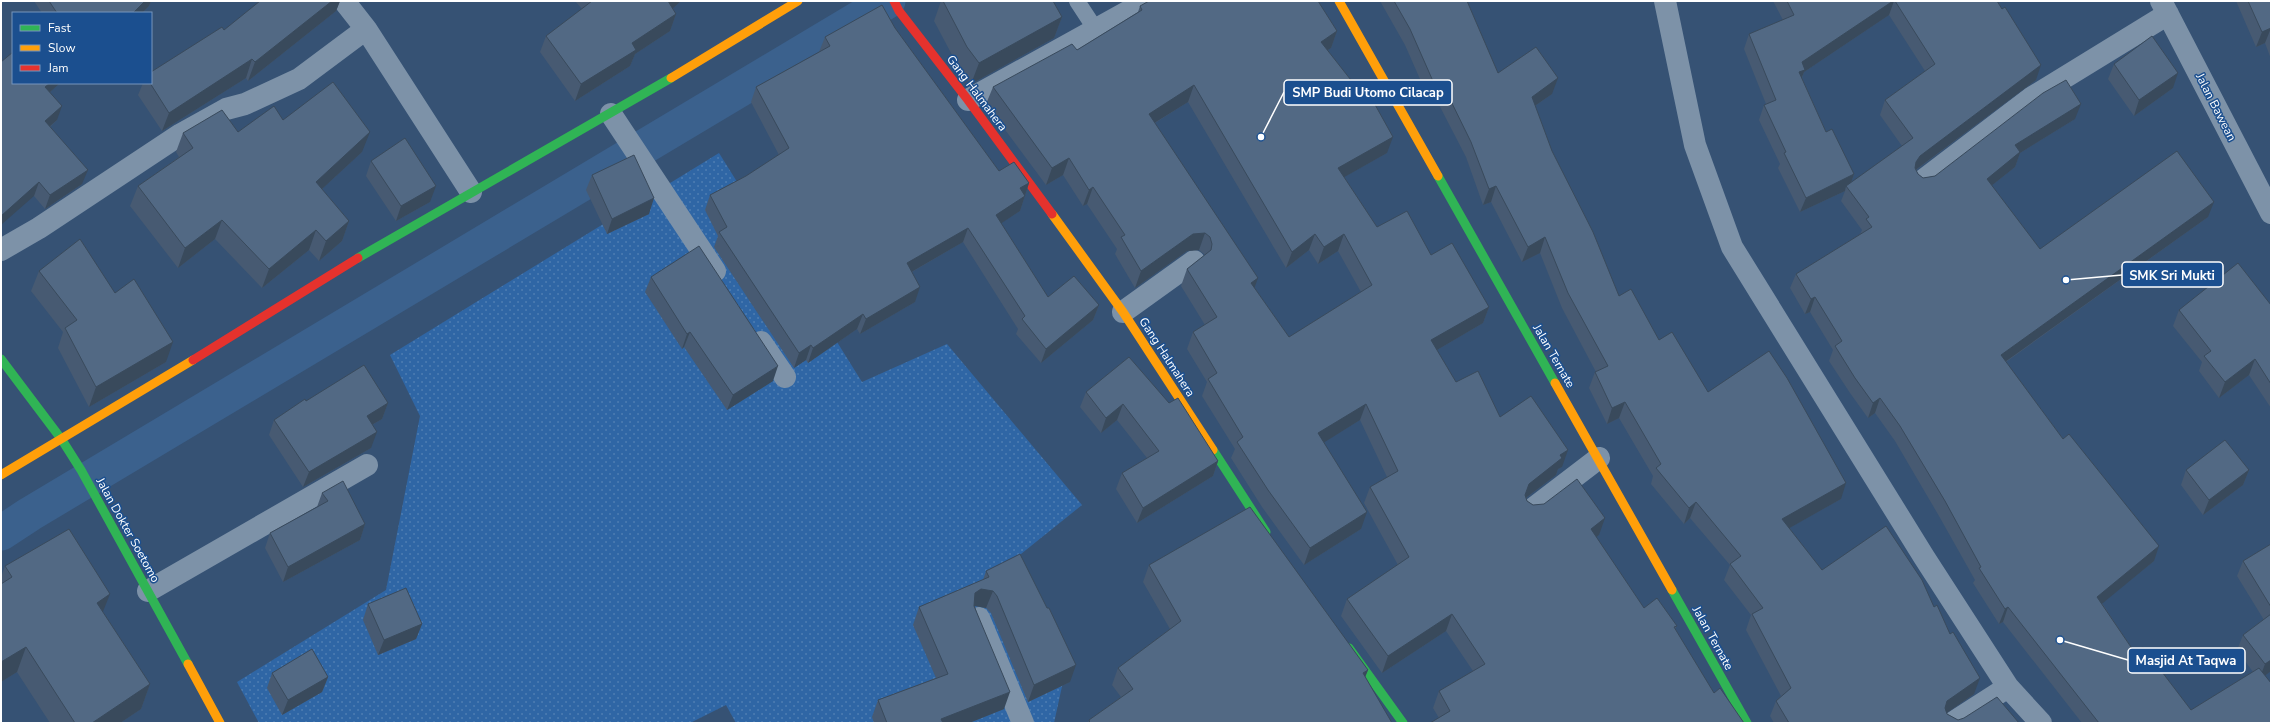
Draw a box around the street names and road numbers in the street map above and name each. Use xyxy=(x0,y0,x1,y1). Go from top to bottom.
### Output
street label: Gang Halmahera xyxy=(943,52,1011,134)
street label: Jalan Bawean xyxy=(2192,69,2240,144)
street label: Gang Halmahera xyxy=(1135,314,1199,400)
street label: Jalan Ternate xyxy=(1529,320,1579,391)
street label: Jalan Dokter Soetomo xyxy=(92,474,164,586)
street label: Jalan Ternate xyxy=(1688,602,1737,673)

